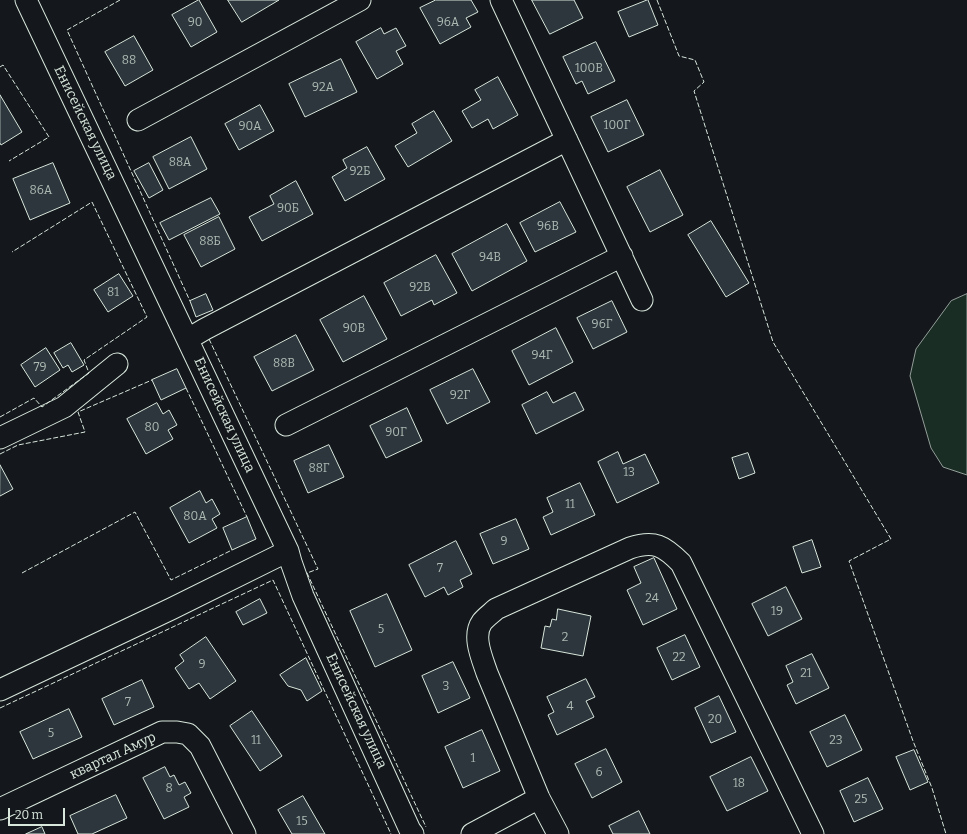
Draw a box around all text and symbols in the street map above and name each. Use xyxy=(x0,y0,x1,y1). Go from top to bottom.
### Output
house number: 90 xyxy=(188,16,202,30)
house number: 96А xyxy=(437,16,459,30)
house number: 88 xyxy=(122,54,136,68)
house number: 100В xyxy=(575,62,603,76)
street label: Енисейская улица xyxy=(50,63,120,183)
house number: 92А xyxy=(312,81,334,95)
house number: 100Г xyxy=(604,119,630,133)
house number: 90А xyxy=(238,120,262,134)
house number: 88А xyxy=(169,156,191,170)
house number: 92Б xyxy=(349,165,371,179)
house number: 86А xyxy=(30,184,52,198)
house number: 90Б xyxy=(277,202,299,216)
house number: 96В xyxy=(537,220,559,234)
house number: 88Б xyxy=(199,235,221,249)
house number: 94В xyxy=(479,251,501,265)
house number: 92В xyxy=(409,281,431,295)
house number: 81 xyxy=(107,286,119,300)
house number: 96Г xyxy=(592,318,612,332)
house number: 90В xyxy=(343,322,365,336)
house number: 94Г xyxy=(532,349,552,363)
street label: Енисейская улица xyxy=(190,355,258,475)
house number: 88В xyxy=(273,357,295,371)
house number: 79 xyxy=(34,361,46,375)
house number: 92Г xyxy=(450,389,470,403)
house number: 80 xyxy=(145,421,159,435)
house number: 90Г xyxy=(385,426,407,440)
house number: 88Г xyxy=(309,462,329,476)
house number: 13 xyxy=(623,466,635,480)
house number: 11 xyxy=(565,498,575,512)
house number: 80А xyxy=(183,510,207,524)
house number: 9 xyxy=(500,535,508,549)
house number: 7 xyxy=(437,562,443,576)
house number: 24 xyxy=(645,592,659,606)
house number: 19 xyxy=(771,605,783,619)
house number: 5 xyxy=(378,623,384,637)
house number: 2 xyxy=(562,631,568,645)
street label: Енисейская улица xyxy=(322,651,390,771)
house number: 22 xyxy=(672,651,686,665)
house number: 9 xyxy=(198,658,206,672)
house number: 21 xyxy=(800,667,812,681)
house number: 3 xyxy=(443,680,449,694)
house number: 7 xyxy=(125,696,131,710)
house number: 4 xyxy=(566,700,574,714)
house number: 20 xyxy=(708,713,722,727)
house number: 5 xyxy=(48,727,54,741)
street label: квартал Амур xyxy=(67,729,159,783)
house number: 11 xyxy=(251,734,261,748)
house number: 23 xyxy=(829,734,843,748)
house number: 1 xyxy=(471,752,475,766)
house number: 6 xyxy=(595,766,603,780)
house number: 18 xyxy=(733,777,745,791)
house number: 8 xyxy=(165,782,173,796)
house number: 25 xyxy=(855,793,867,807)
scale bar xyxy=(10,800,67,826)
text: 20 m xyxy=(15,808,43,822)
house number: 15 xyxy=(296,815,308,829)

